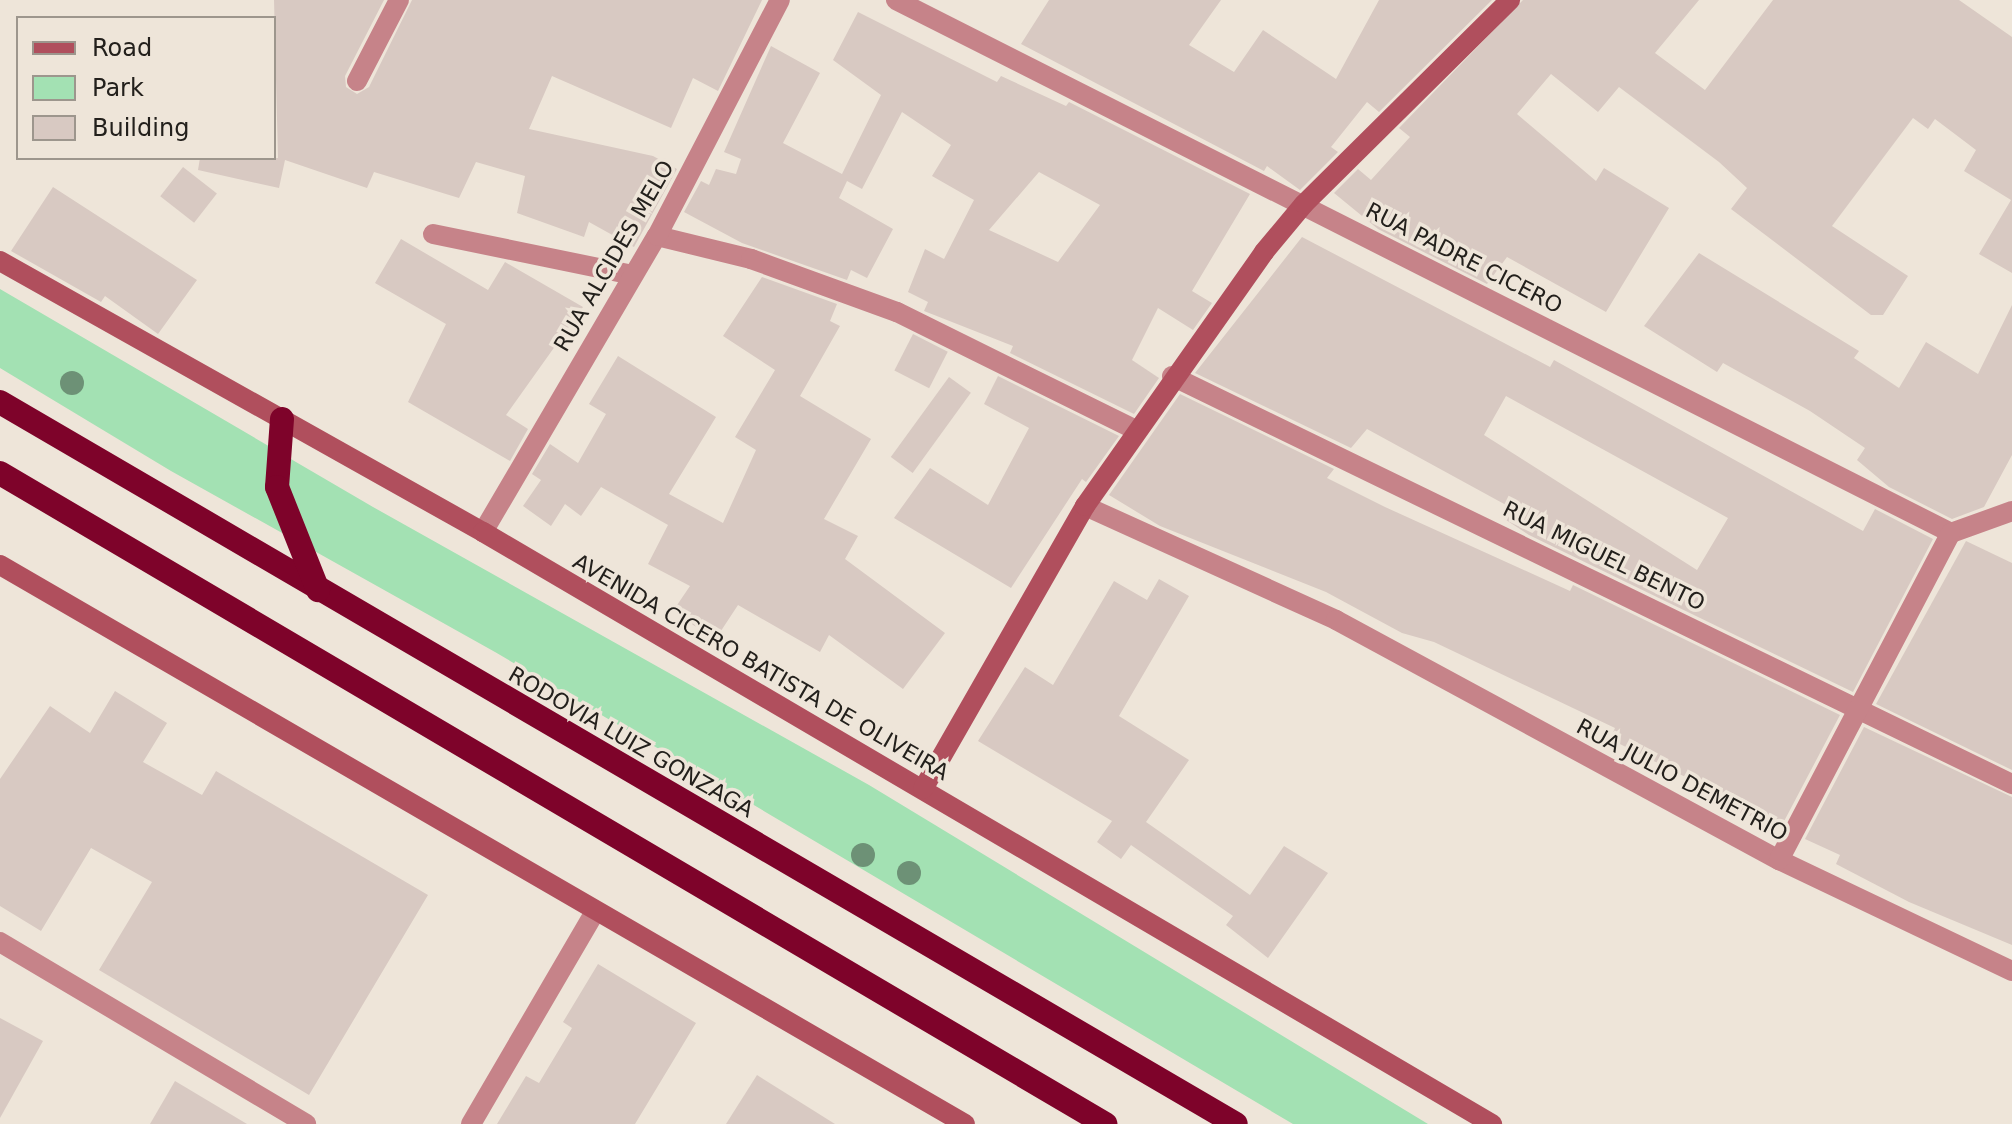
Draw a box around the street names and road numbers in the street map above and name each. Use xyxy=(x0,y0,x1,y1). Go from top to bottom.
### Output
street label: RUA ALCIDES MELO xyxy=(549,156,679,356)
street label: RUA PADRE CICERO xyxy=(1361,197,1567,319)
street label: RUA MIGUEL BENTO xyxy=(1499,496,1709,616)
street label: AVENIDA CICERO BATISTA DE OLIVEIRA xyxy=(568,548,954,786)
street label: RODOVIA LUIZ GONZAGA xyxy=(504,661,758,823)
street label: RUA JULIO DEMETRIO xyxy=(1572,713,1792,847)

